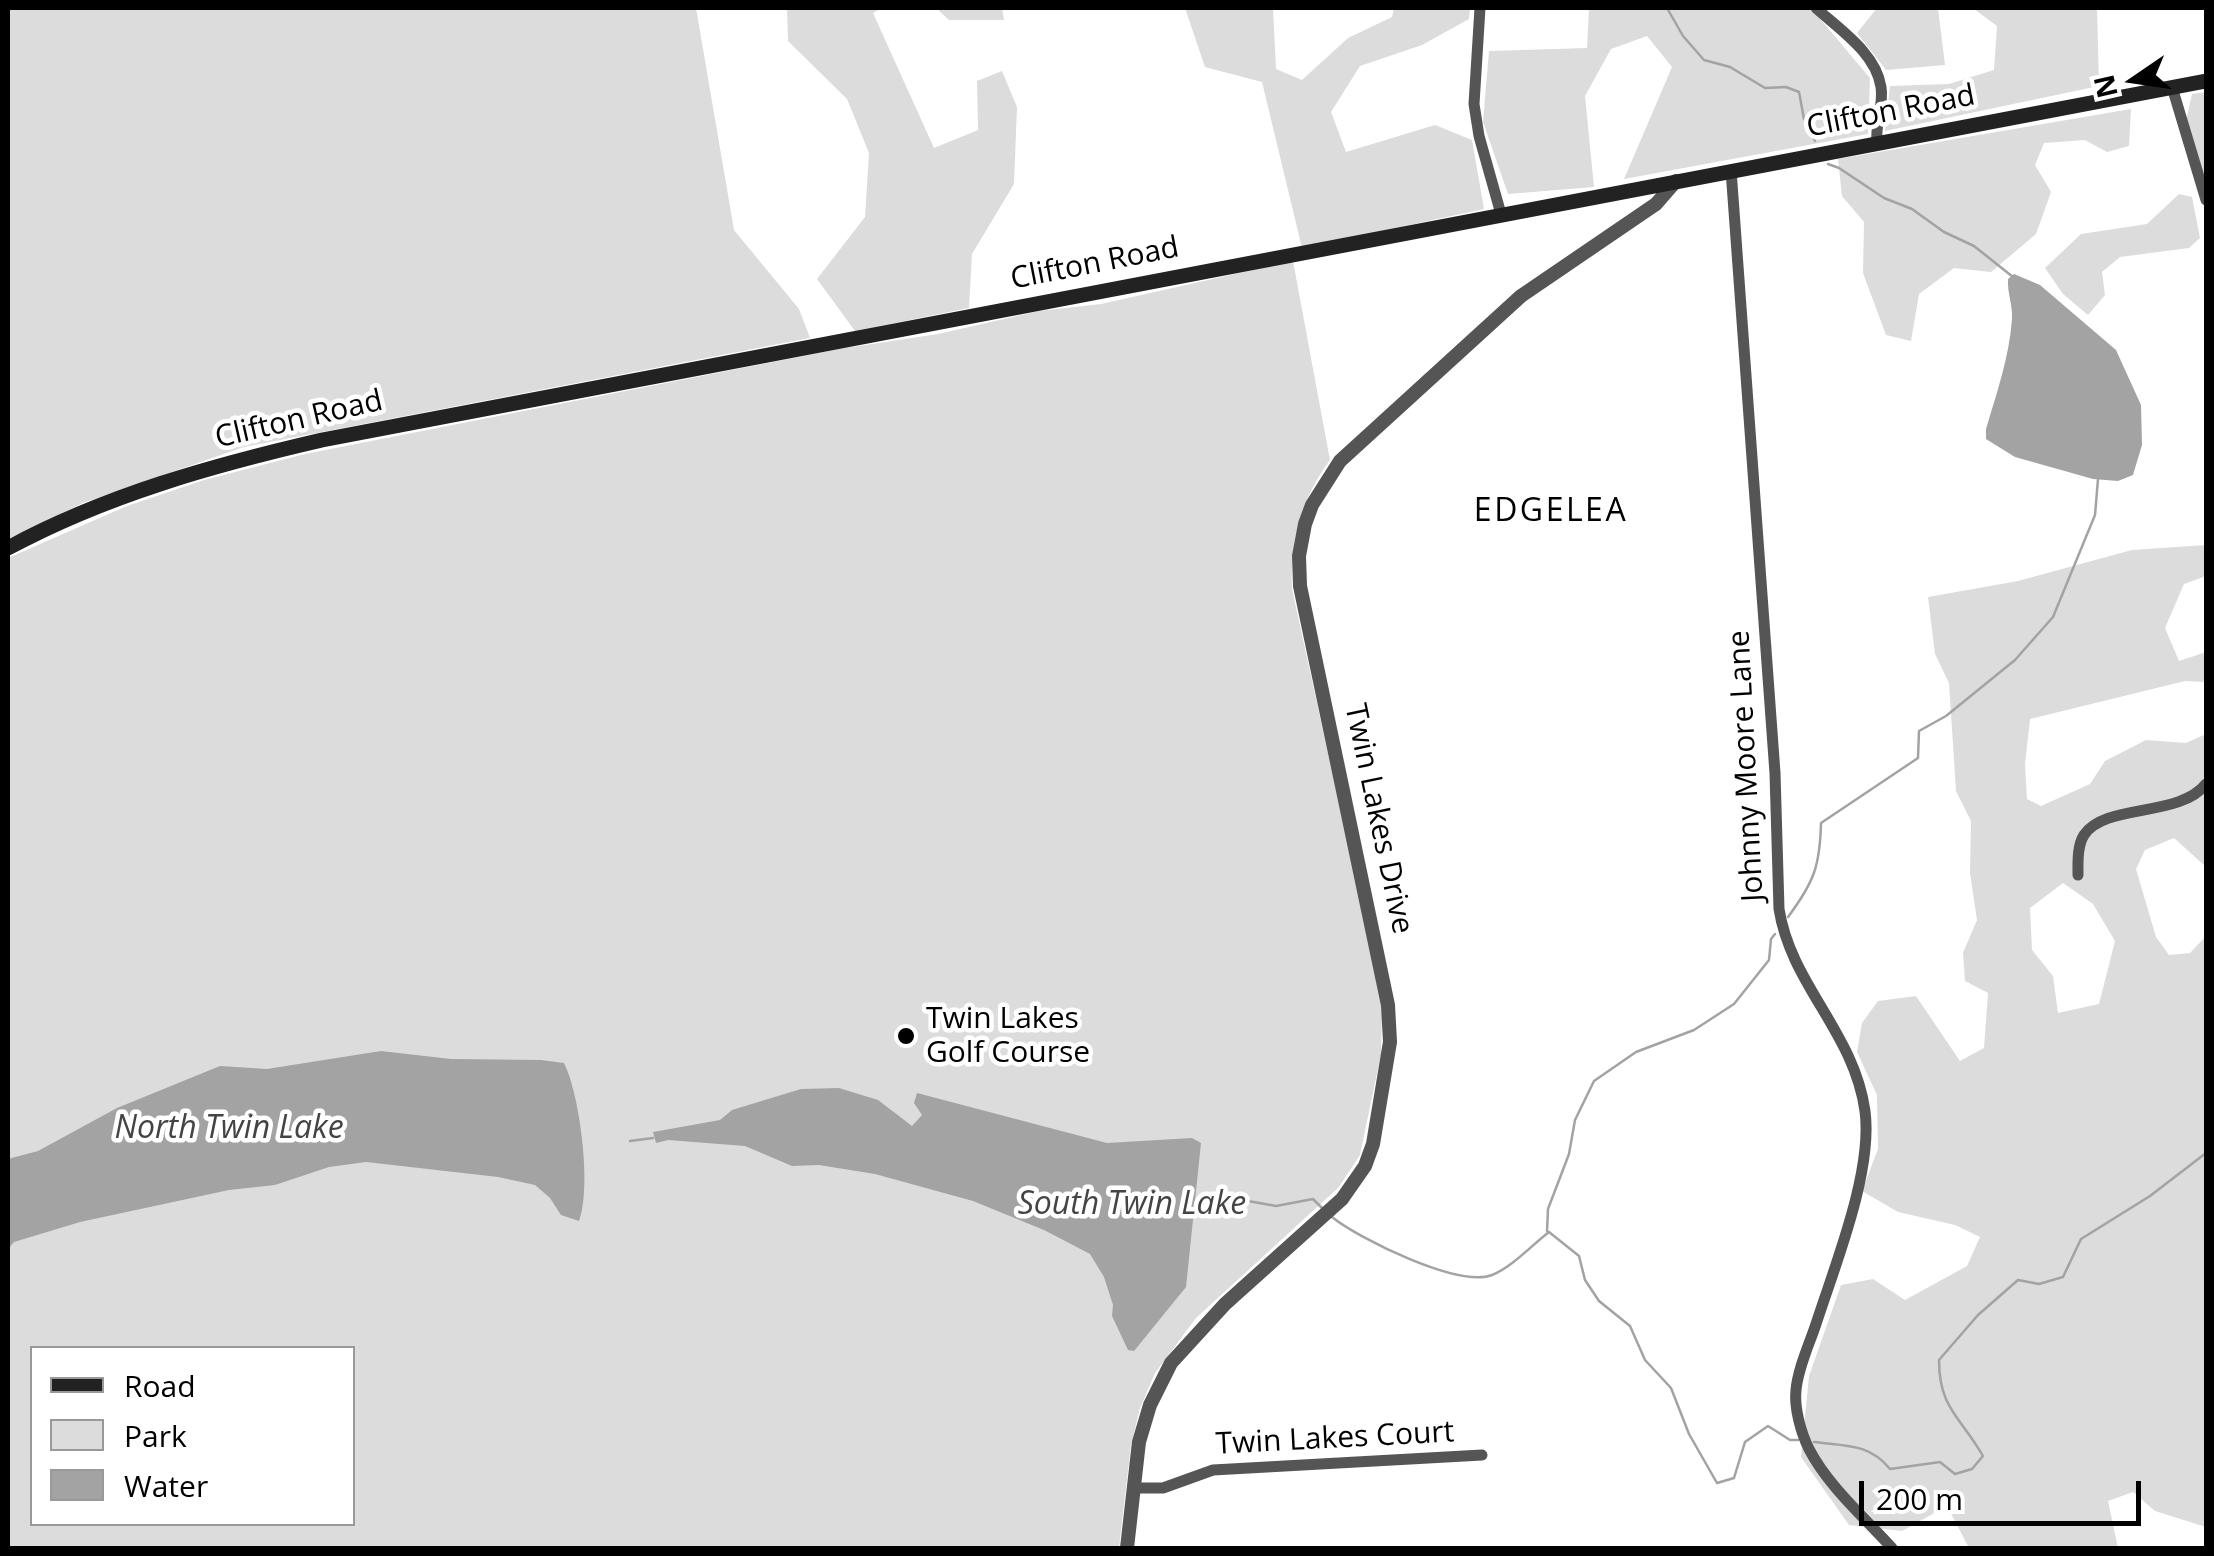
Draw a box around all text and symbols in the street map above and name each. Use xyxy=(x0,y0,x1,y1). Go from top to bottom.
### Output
north arrow xyxy=(2084,30,2184,130)
text: N xyxy=(2084,71,2126,102)
street label: Clifton Road xyxy=(1804,78,1978,146)
street label: Clifton Road xyxy=(1008,230,1182,298)
street label: Clifton Road xyxy=(212,383,386,457)
district label: EDGELEA xyxy=(1474,493,1628,531)
street label: Johnny Moore Lane xyxy=(1722,629,1772,903)
street label: Twin Lakes Drive xyxy=(1336,701,1420,937)
place label: Twin Lakes Golf Course xyxy=(926,1001,1090,1072)
marker: Twin Lakes Golf Course xyxy=(895,1025,917,1047)
water label: North Twin Lake xyxy=(114,1110,344,1148)
water label: South Twin Lake xyxy=(1018,1186,1246,1224)
legend xyxy=(30,1346,355,1526)
text: Road xyxy=(124,1365,196,1406)
text: Park xyxy=(124,1415,187,1456)
street label: Twin Lakes Court xyxy=(1215,1415,1455,1463)
scale bar xyxy=(1864,1461,2146,1523)
text: Water xyxy=(124,1465,208,1506)
text: 200 m xyxy=(1876,1478,1963,1519)

